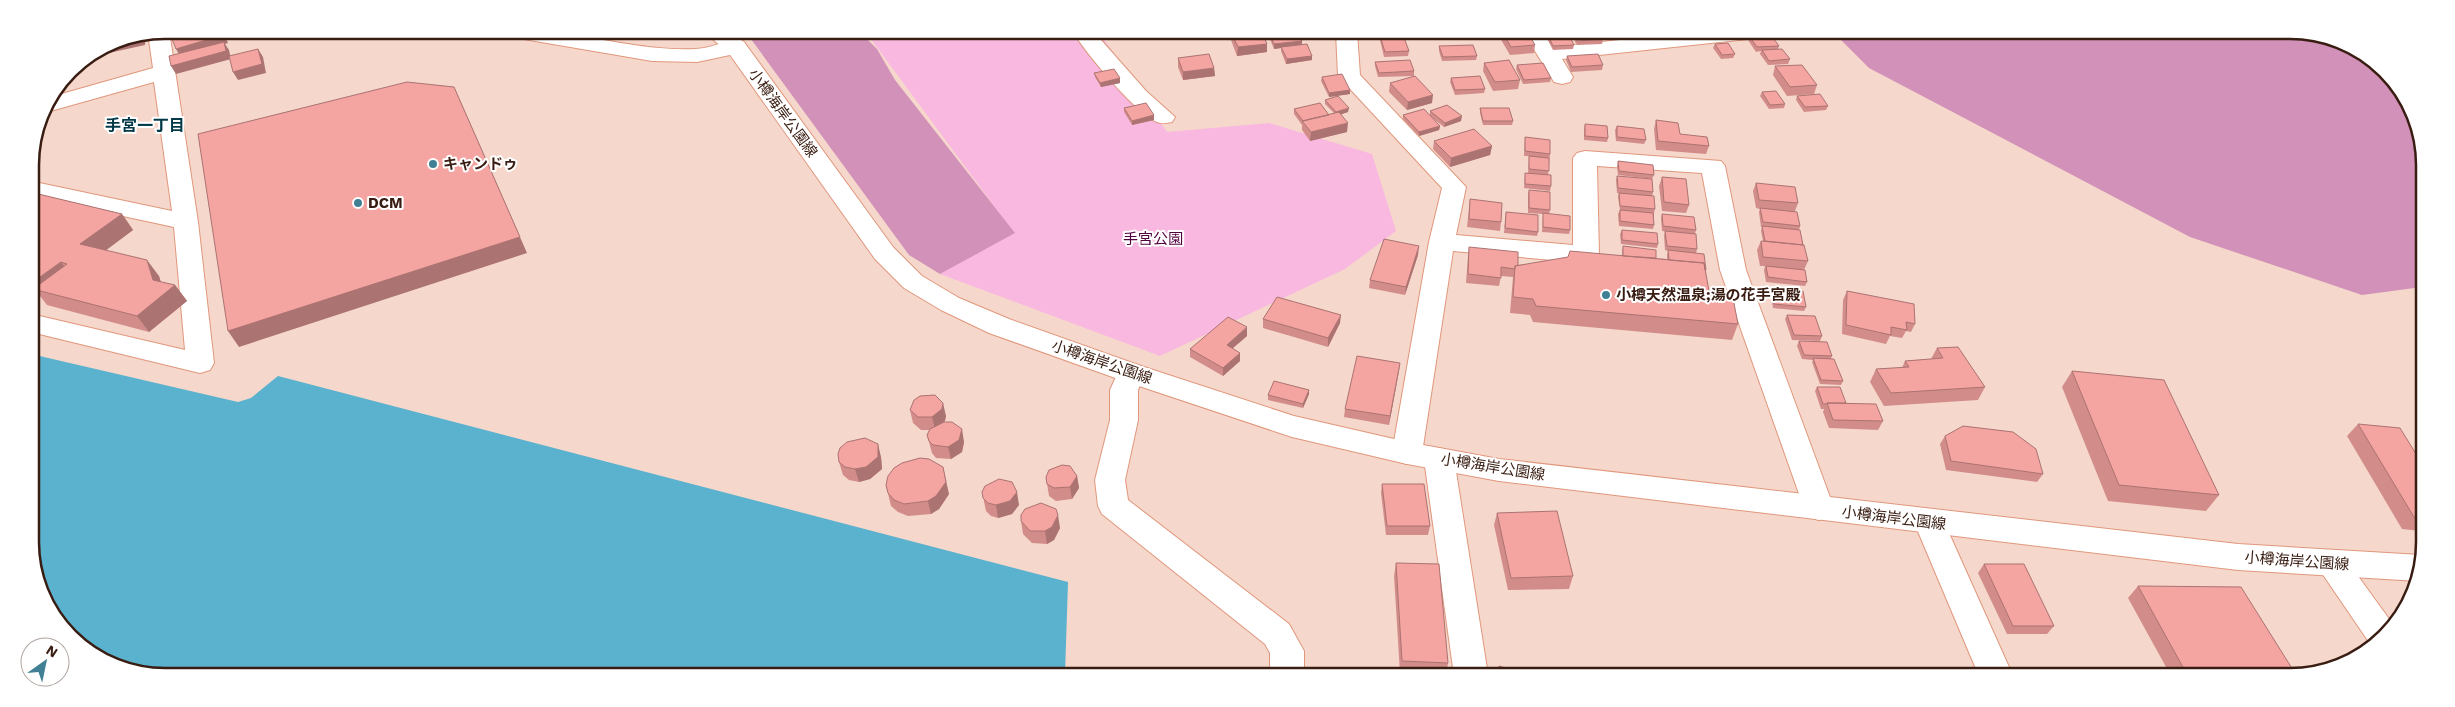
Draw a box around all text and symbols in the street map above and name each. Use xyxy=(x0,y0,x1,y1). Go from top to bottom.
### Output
street label: 小樽海岸公園線 xyxy=(745,65,821,161)
district label: 手宮一丁目 xyxy=(105,116,185,135)
place label: キャンドゥ xyxy=(443,155,518,173)
marker: キャンドゥ xyxy=(427,158,439,170)
place label: DCM xyxy=(368,194,403,212)
marker: DCM xyxy=(352,197,364,209)
park label: 手宮公園 xyxy=(1123,230,1183,248)
place label: 小樽天然温泉;湯の花手宮殿 xyxy=(1616,286,1801,304)
marker: 小樽天然温泉;湯の花手宮殿 xyxy=(1600,289,1612,301)
street label: 小樽海岸公園線 xyxy=(1049,336,1155,388)
street label: 小樽海岸公園線 xyxy=(1440,450,1546,484)
street label: 小樽海岸公園線 xyxy=(1841,503,1947,533)
street label: 小樽海岸公園線 xyxy=(2244,548,2350,574)
north arrow xyxy=(20,637,70,687)
text: N xyxy=(43,642,61,661)

